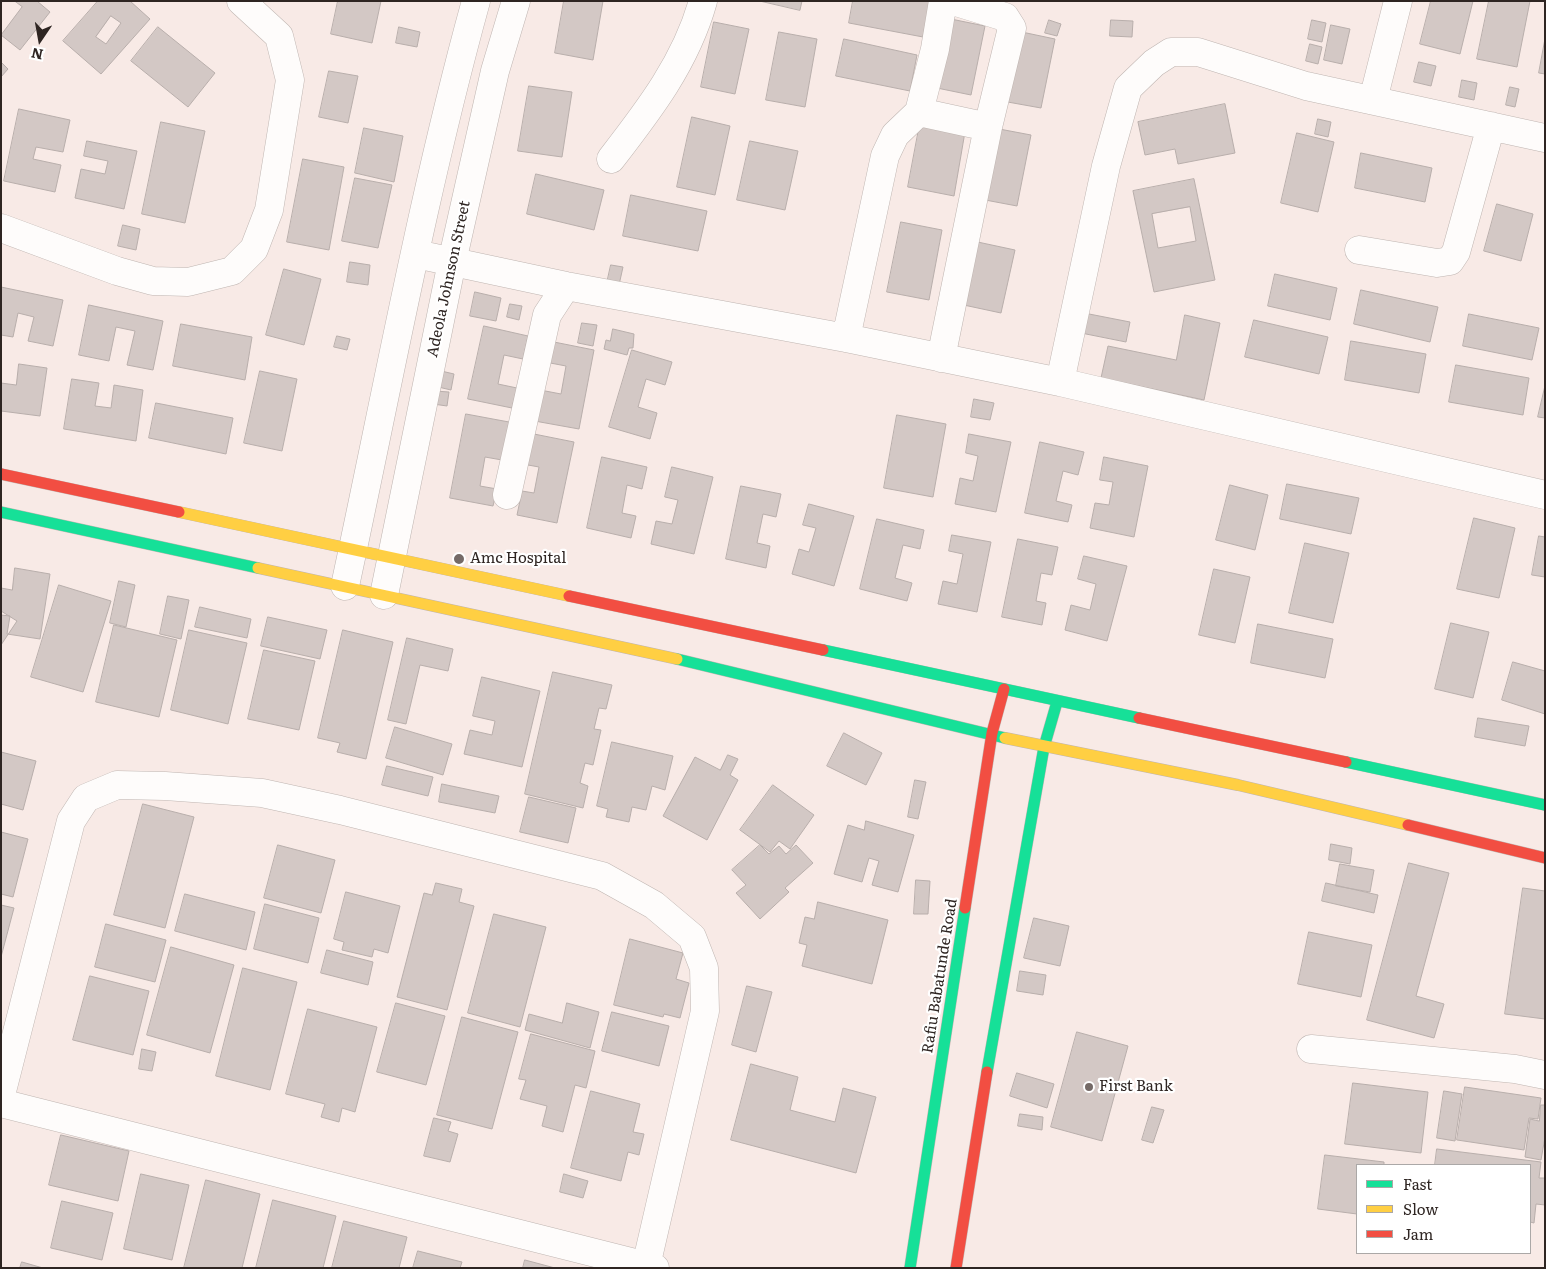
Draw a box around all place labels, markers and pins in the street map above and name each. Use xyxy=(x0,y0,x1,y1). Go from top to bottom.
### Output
place label: Amc Hospital xyxy=(470,550,566,568)
marker: Amc Hospital xyxy=(452,552,466,566)
place label: First Bank xyxy=(1099,1078,1173,1096)
marker: First Bank xyxy=(1083,1081,1095,1093)

